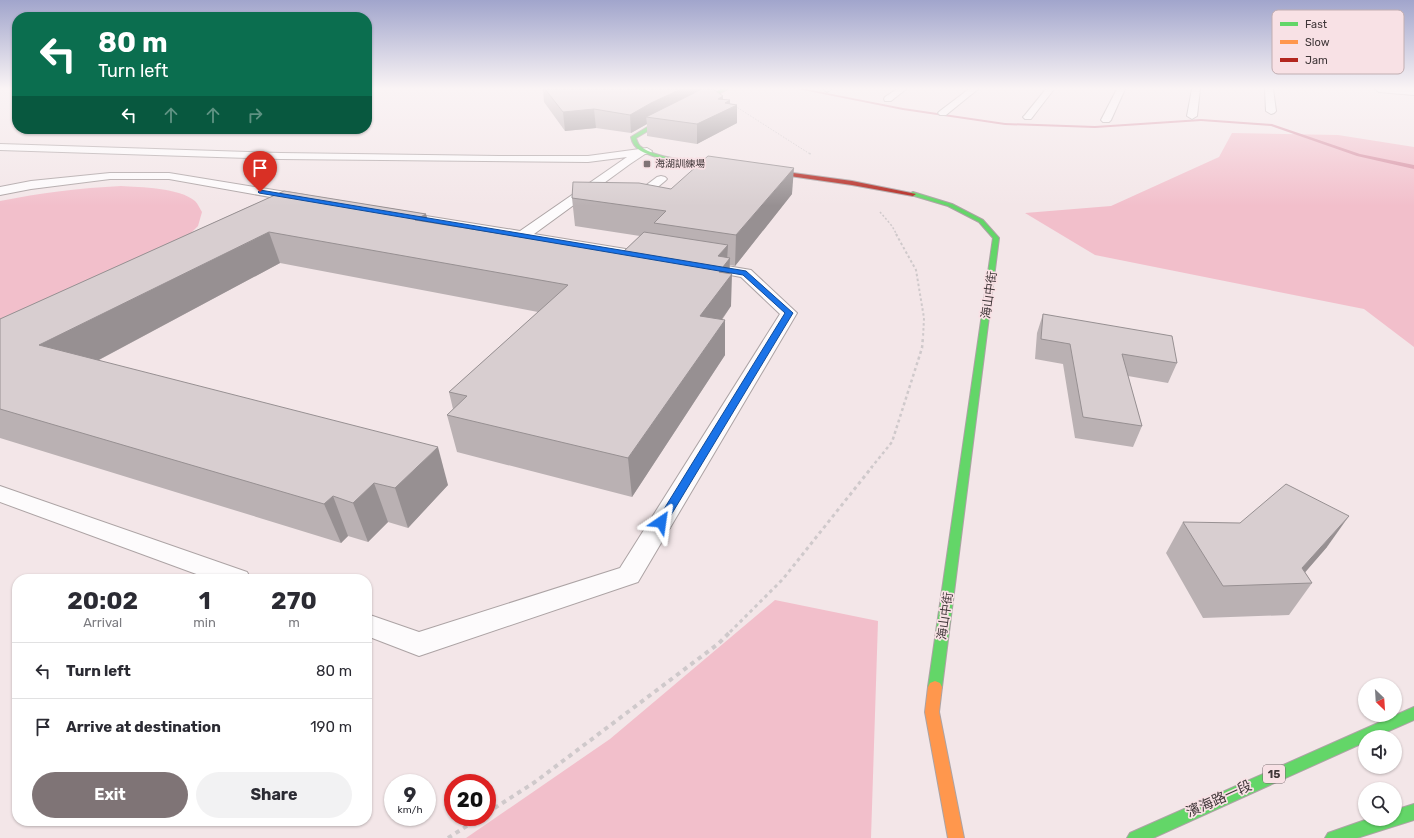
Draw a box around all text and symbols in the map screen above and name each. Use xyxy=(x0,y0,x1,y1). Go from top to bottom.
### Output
legend xyxy=(1272,10,1404,74)
text: Fast xyxy=(1305,18,1328,31)
text: 80 m xyxy=(98,26,168,59)
icon: left xyxy=(32,28,84,80)
text: Slow xyxy=(1305,36,1330,49)
text: Jam xyxy=(1305,54,1328,67)
text: Turn left xyxy=(98,60,168,82)
icon: left xyxy=(118,104,140,126)
icon: ahead xyxy=(160,104,182,126)
icon: ahead xyxy=(202,104,224,126)
icon: right xyxy=(244,104,266,126)
pin xyxy=(243,151,277,192)
icon: arrive xyxy=(249,157,271,179)
place label: 海湖訓練場 xyxy=(655,158,705,170)
marker: 海湖訓練場 xyxy=(642,159,652,169)
street label: 海山中街 xyxy=(979,270,999,320)
position arrow xyxy=(640,501,682,543)
text: 20:02 xyxy=(67,587,138,615)
text: 1 xyxy=(199,587,211,615)
text: 270 xyxy=(271,587,317,615)
street label: 海山中街 xyxy=(935,591,955,641)
text: Arrival xyxy=(83,615,122,630)
text: min xyxy=(193,615,216,630)
text: m xyxy=(288,615,300,630)
icon: left xyxy=(32,660,54,682)
text: Turn left xyxy=(66,662,131,680)
text: 80 m xyxy=(316,662,352,680)
north arrow xyxy=(1358,678,1402,722)
map controls xyxy=(1358,678,1402,826)
icon: arrive xyxy=(32,716,54,738)
text: Arrive at destination xyxy=(66,718,221,736)
text: 190 m xyxy=(310,718,352,736)
button: sound xyxy=(1358,730,1402,774)
road number: 15 xyxy=(1263,765,1285,783)
button: Exit xyxy=(32,772,188,818)
button: Share xyxy=(196,772,352,818)
speed limit sign: 20 xyxy=(444,774,496,826)
street label: 濱海路一段 xyxy=(1184,777,1254,821)
button: search xyxy=(1358,782,1402,826)
text: 9 xyxy=(404,783,416,807)
text: km/h xyxy=(398,804,422,816)

